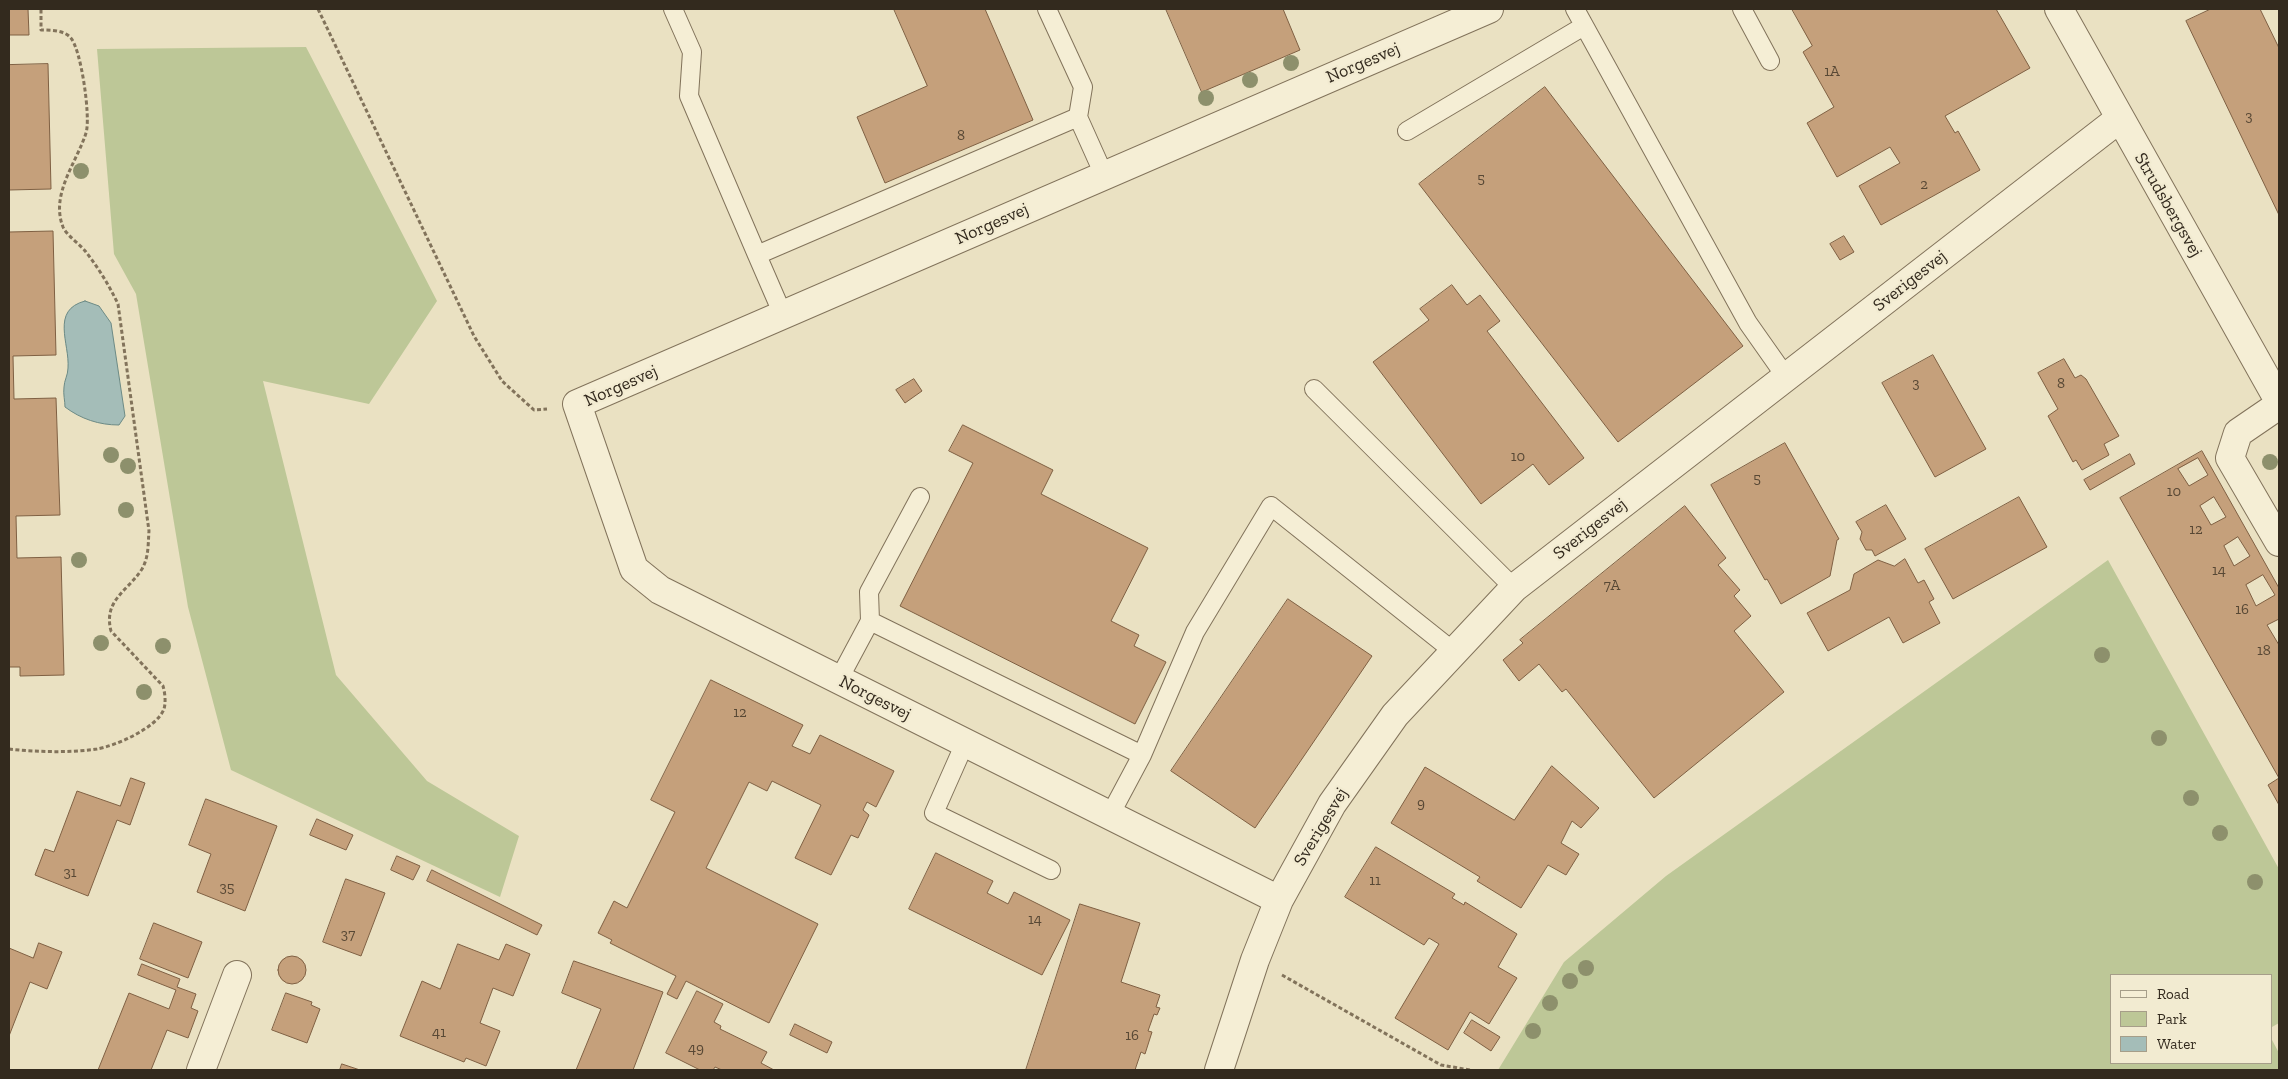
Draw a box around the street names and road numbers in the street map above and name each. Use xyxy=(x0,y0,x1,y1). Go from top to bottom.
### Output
street label: Norgesvej xyxy=(1323,38,1403,88)
street label: Strudsbergsvej xyxy=(2129,149,2207,261)
street label: Norgesvej xyxy=(952,198,1032,250)
street label: Sverigesvej xyxy=(1869,246,1951,316)
street label: Norgesvej xyxy=(581,360,661,412)
street label: Sverigesvej xyxy=(1549,494,1631,564)
street label: Norgesvej xyxy=(835,671,915,725)
street label: Sverigesvej xyxy=(1289,784,1353,870)

